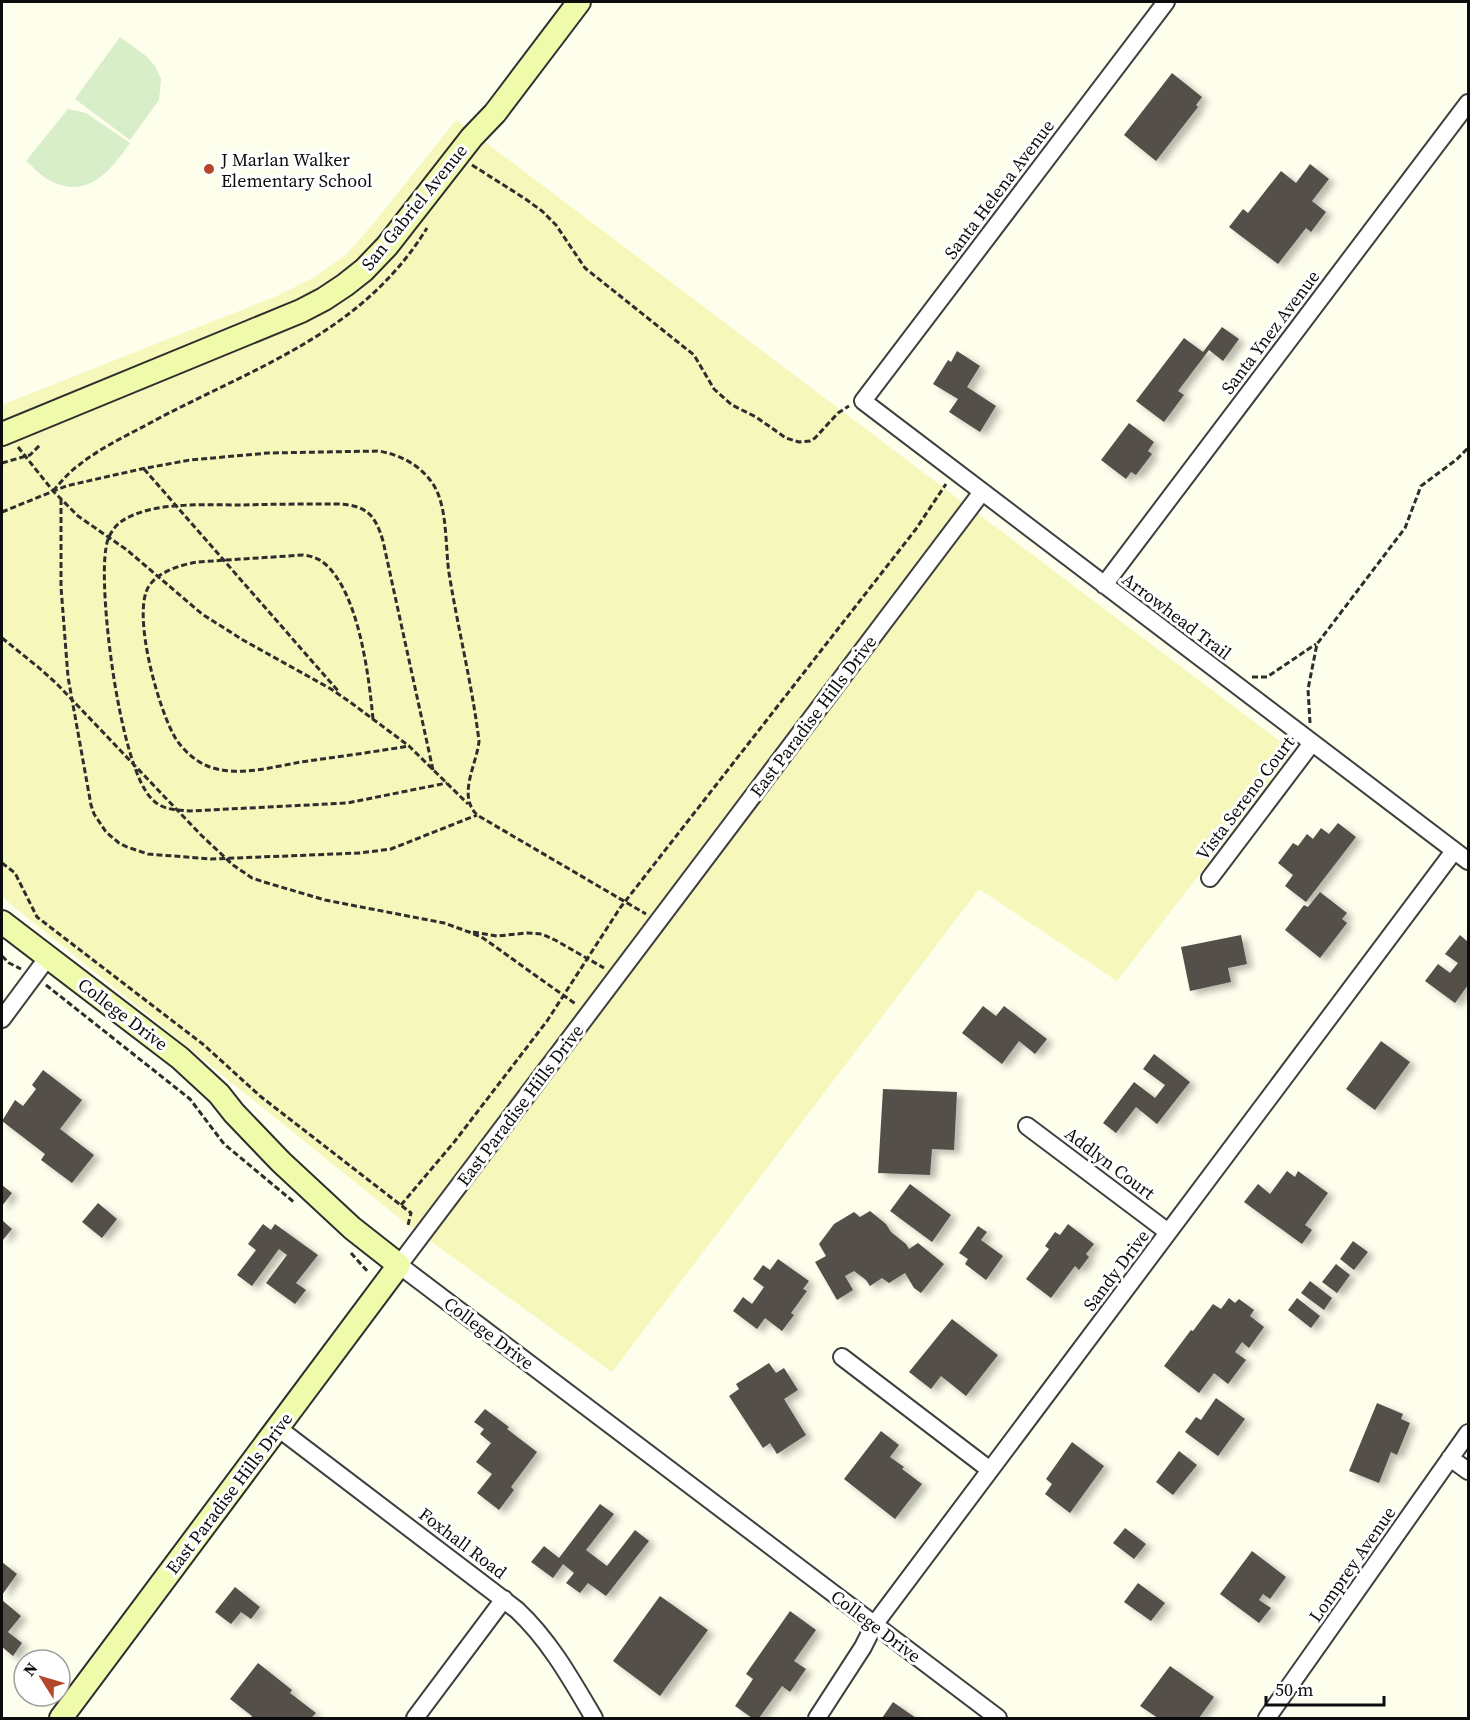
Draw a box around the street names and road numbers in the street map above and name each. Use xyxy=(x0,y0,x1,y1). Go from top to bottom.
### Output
street label: Santa Helena Avenue xyxy=(938,114,1060,264)
street label: San Gabriel Avenue xyxy=(355,139,473,275)
street label: Santa Ynez Avenue xyxy=(1215,265,1325,399)
street label: Arrowhead Trail xyxy=(1117,567,1237,665)
street label: East Paradise Hills Drive xyxy=(744,630,882,802)
street label: Vista Sereno Court xyxy=(1190,731,1300,865)
street label: College Drive xyxy=(73,972,173,1056)
street label: East Paradise Hills Drive xyxy=(451,1019,589,1191)
street label: Addlyn Court xyxy=(1060,1121,1160,1205)
street label: Sandy Drive xyxy=(1077,1224,1155,1316)
street label: College Drive xyxy=(439,1291,539,1375)
street label: East Paradise Hills Drive xyxy=(160,1407,298,1579)
street label: Lomprey Avenue xyxy=(1303,1501,1401,1627)
street label: Foxhall Road xyxy=(414,1502,512,1584)
street label: College Drive xyxy=(826,1584,926,1668)

